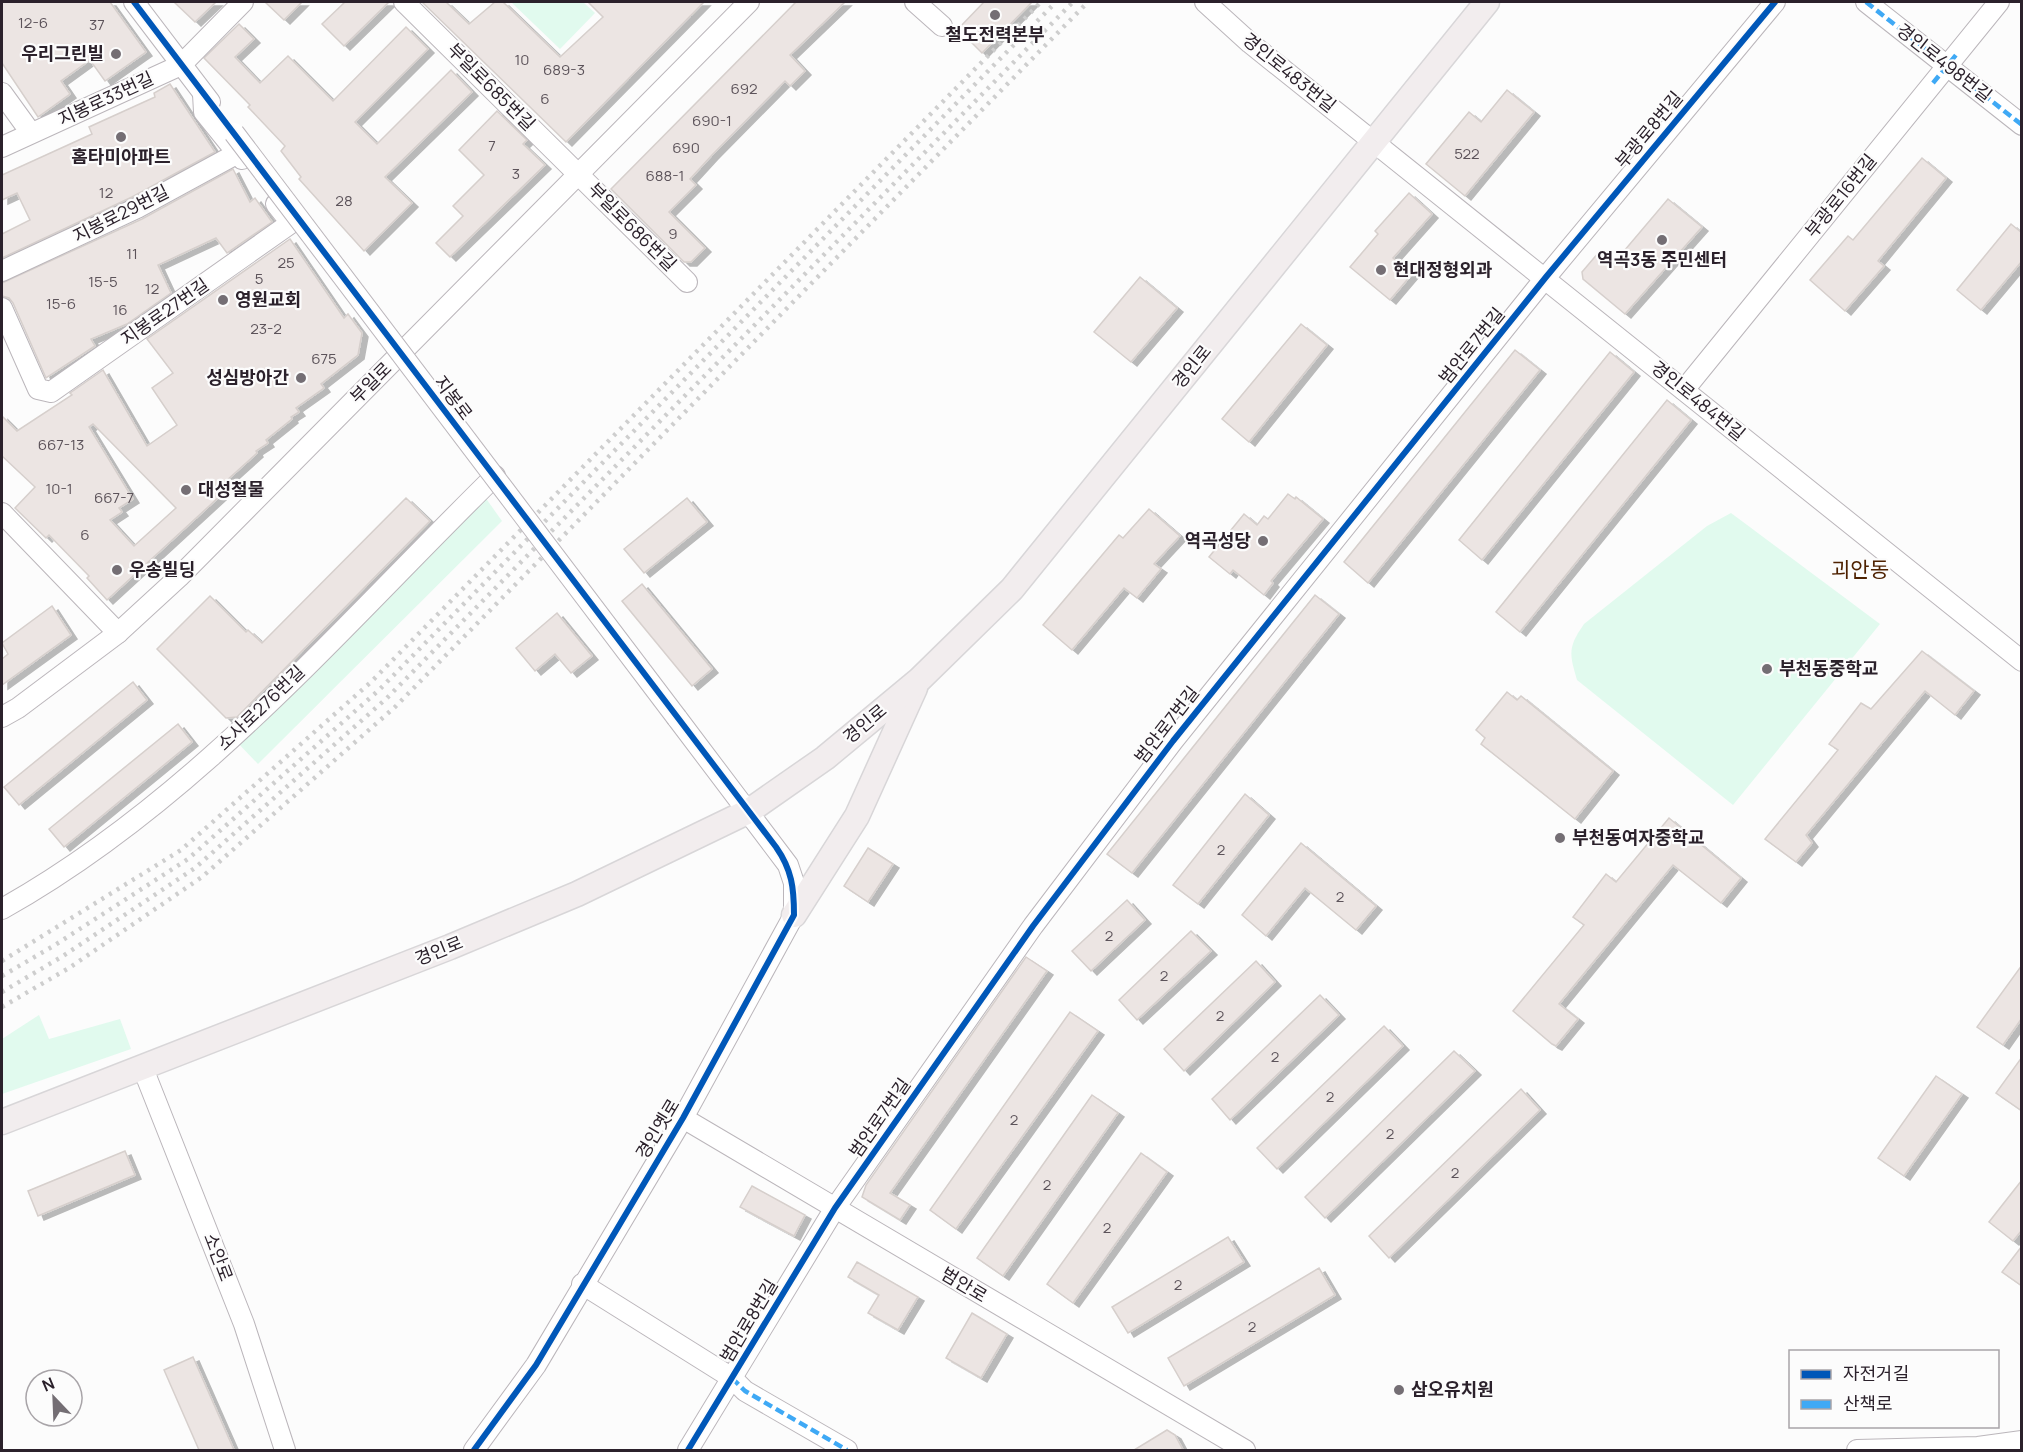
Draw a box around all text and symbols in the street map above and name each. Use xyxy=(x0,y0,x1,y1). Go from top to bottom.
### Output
marker: 철도전력본부 xyxy=(988,8,1002,22)
house number: 12-6 xyxy=(18,12,48,33)
house number: 37 xyxy=(89,14,105,35)
street label: 경인로498번길 xyxy=(1892,17,1997,107)
place label: 철도전력본부 xyxy=(945,22,1045,46)
street label: 경인로483번길 xyxy=(1238,27,1341,117)
street label: 부일로685번길 xyxy=(443,37,541,135)
place label: 우리그린빌 xyxy=(21,41,104,65)
marker: 우리그린빌 xyxy=(109,47,123,61)
house number: 10 xyxy=(515,49,530,70)
house number: 689-3 xyxy=(543,59,585,80)
street label: 지봉로33번길 xyxy=(54,66,157,131)
house number: 692 xyxy=(730,78,758,99)
street label: 부광로8번길 xyxy=(1609,86,1687,173)
house number: 6 xyxy=(540,88,550,109)
house number: 690-1 xyxy=(692,110,732,131)
marker: 홈타미아파트 xyxy=(114,130,128,144)
house number: 7 xyxy=(488,135,496,156)
house number: 690 xyxy=(672,137,700,158)
house number: 522 xyxy=(1454,143,1480,164)
place label: 홈타미아파트 xyxy=(71,144,171,168)
street label: 부광로16번길 xyxy=(1799,149,1881,242)
house number: 3 xyxy=(512,163,520,184)
house number: 688-1 xyxy=(646,165,684,186)
street label: 부일로686번길 xyxy=(583,177,682,276)
street label: 지봉로29번길 xyxy=(69,179,172,247)
house number: 12 xyxy=(99,182,113,203)
house number: 28 xyxy=(335,190,353,211)
house number: 9 xyxy=(668,223,678,244)
marker: 역곡3동 주민센터 xyxy=(1655,233,1669,247)
house number: 11 xyxy=(126,243,138,264)
place label: 역곡3동 주민센터 xyxy=(1597,247,1727,271)
house number: 25 xyxy=(277,252,295,273)
place label: 현대정형외과 xyxy=(1393,257,1493,281)
marker: 현대정형외과 xyxy=(1374,263,1388,277)
house number: 5 xyxy=(255,268,263,289)
house number: 15-5 xyxy=(88,271,118,292)
street label: 지봉로27번길 xyxy=(116,272,213,350)
house number: 12 xyxy=(145,278,159,299)
place label: 영원교회 xyxy=(235,287,301,311)
house number: 15-6 xyxy=(46,293,76,314)
marker: 영원교회 xyxy=(216,293,230,307)
house number: 16 xyxy=(112,299,128,320)
street label: 범안로7번길 xyxy=(1433,302,1509,389)
house number: 23-2 xyxy=(250,318,282,339)
street label: 경인로 xyxy=(1166,340,1216,393)
house number: 675 xyxy=(311,348,337,369)
street label: 경인로484번길 xyxy=(1647,355,1751,446)
street label: 부일로 xyxy=(344,356,396,408)
place label: 성심방아간 xyxy=(206,365,289,389)
street label: 지봉로 xyxy=(429,370,478,424)
marker: 성심방아간 xyxy=(294,371,308,385)
house number: 667-13 xyxy=(38,434,84,455)
place label: 대성철물 xyxy=(198,477,264,501)
house number: 10-1 xyxy=(45,478,73,499)
marker: 대성철물 xyxy=(179,483,193,497)
house number: 667-7 xyxy=(94,487,134,508)
house number: 6 xyxy=(80,524,90,545)
place label: 역곡성당 xyxy=(1185,528,1251,552)
marker: 역곡성당 xyxy=(1256,534,1270,548)
district label: 괴안동 xyxy=(1831,555,1889,583)
place label: 우송빌딩 xyxy=(129,557,195,581)
marker: 우송빌딩 xyxy=(110,563,124,577)
place label: 부천동중학교 xyxy=(1779,656,1878,680)
street label: 소사로276번길 xyxy=(211,659,309,755)
marker: 부천동중학교 xyxy=(1760,662,1774,676)
street label: 범안로7번길 xyxy=(1128,681,1204,768)
street label: 경인로 xyxy=(838,698,891,748)
place label: 부천동여자중학교 xyxy=(1572,825,1704,849)
marker: 부천동여자중학교 xyxy=(1553,831,1567,845)
house number: 2 xyxy=(1217,839,1225,860)
house number: 2 xyxy=(1336,886,1344,907)
house number: 2 xyxy=(1105,925,1113,946)
street label: 경인로 xyxy=(411,930,466,971)
house number: 2 xyxy=(1160,965,1168,986)
house number: 2 xyxy=(1216,1005,1224,1026)
house number: 2 xyxy=(1271,1046,1279,1067)
street label: 범안로7번길 xyxy=(843,1073,915,1162)
house number: 2 xyxy=(1326,1086,1334,1107)
street label: 경인옛로 xyxy=(630,1094,684,1163)
house number: 2 xyxy=(1010,1109,1018,1130)
house number: 2 xyxy=(1386,1123,1394,1144)
house number: 2 xyxy=(1451,1162,1459,1183)
house number: 2 xyxy=(1043,1174,1051,1195)
house number: 2 xyxy=(1103,1217,1111,1238)
street label: 소안로 xyxy=(199,1229,239,1284)
street label: 범안로 xyxy=(937,1261,992,1307)
street label: 범안로8번길 xyxy=(714,1274,782,1367)
house number: 2 xyxy=(1174,1274,1182,1295)
house number: 2 xyxy=(1248,1316,1256,1337)
legend xyxy=(1789,1350,1999,1428)
text: 자전거길 xyxy=(1843,1361,1909,1385)
north arrow xyxy=(24,1368,84,1428)
text: N xyxy=(39,1372,58,1397)
place label: 삼오유치원 xyxy=(1411,1377,1494,1401)
marker: 삼오유치원 xyxy=(1392,1383,1406,1397)
text: 산책로 xyxy=(1843,1391,1893,1415)

